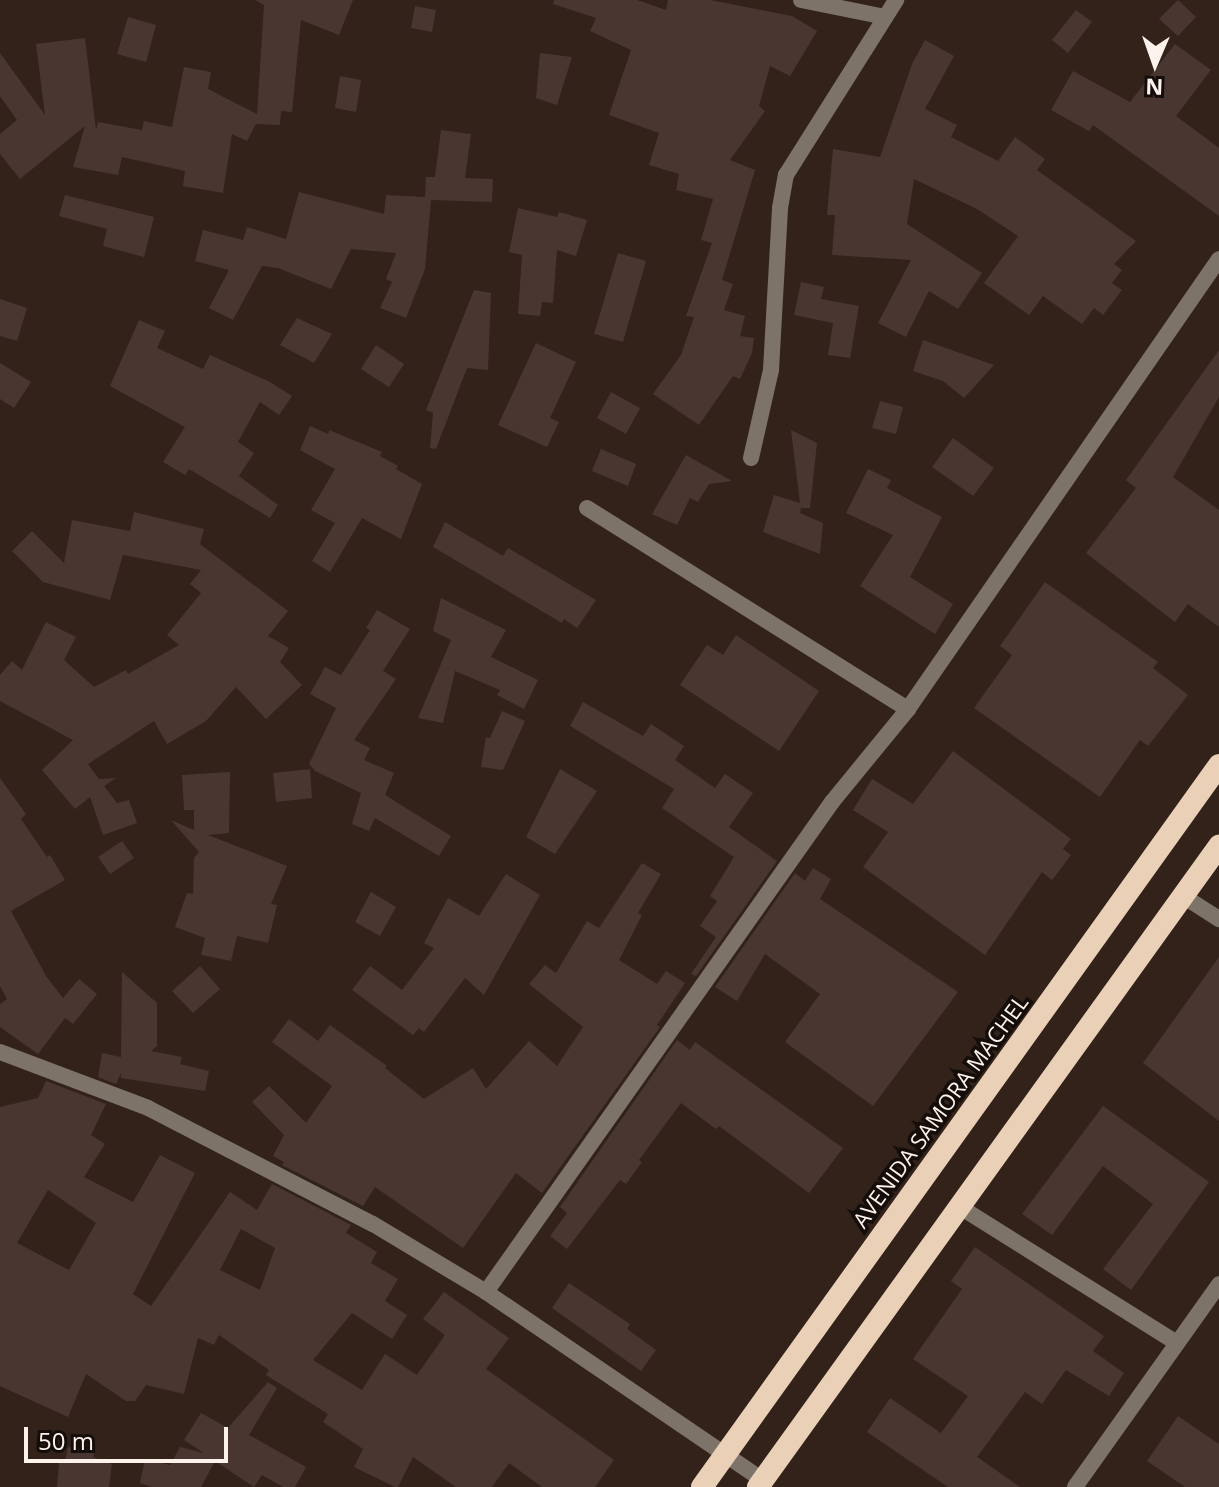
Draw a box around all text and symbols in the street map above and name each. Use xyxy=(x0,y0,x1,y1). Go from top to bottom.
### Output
north arrow xyxy=(1115,24,1195,104)
text: N xyxy=(1145,73,1164,103)
street label: AVENIDA SAMORA MACHEL xyxy=(847,990,1033,1232)
scale bar xyxy=(28,1411,232,1461)
text: 50 m xyxy=(38,1424,94,1457)

